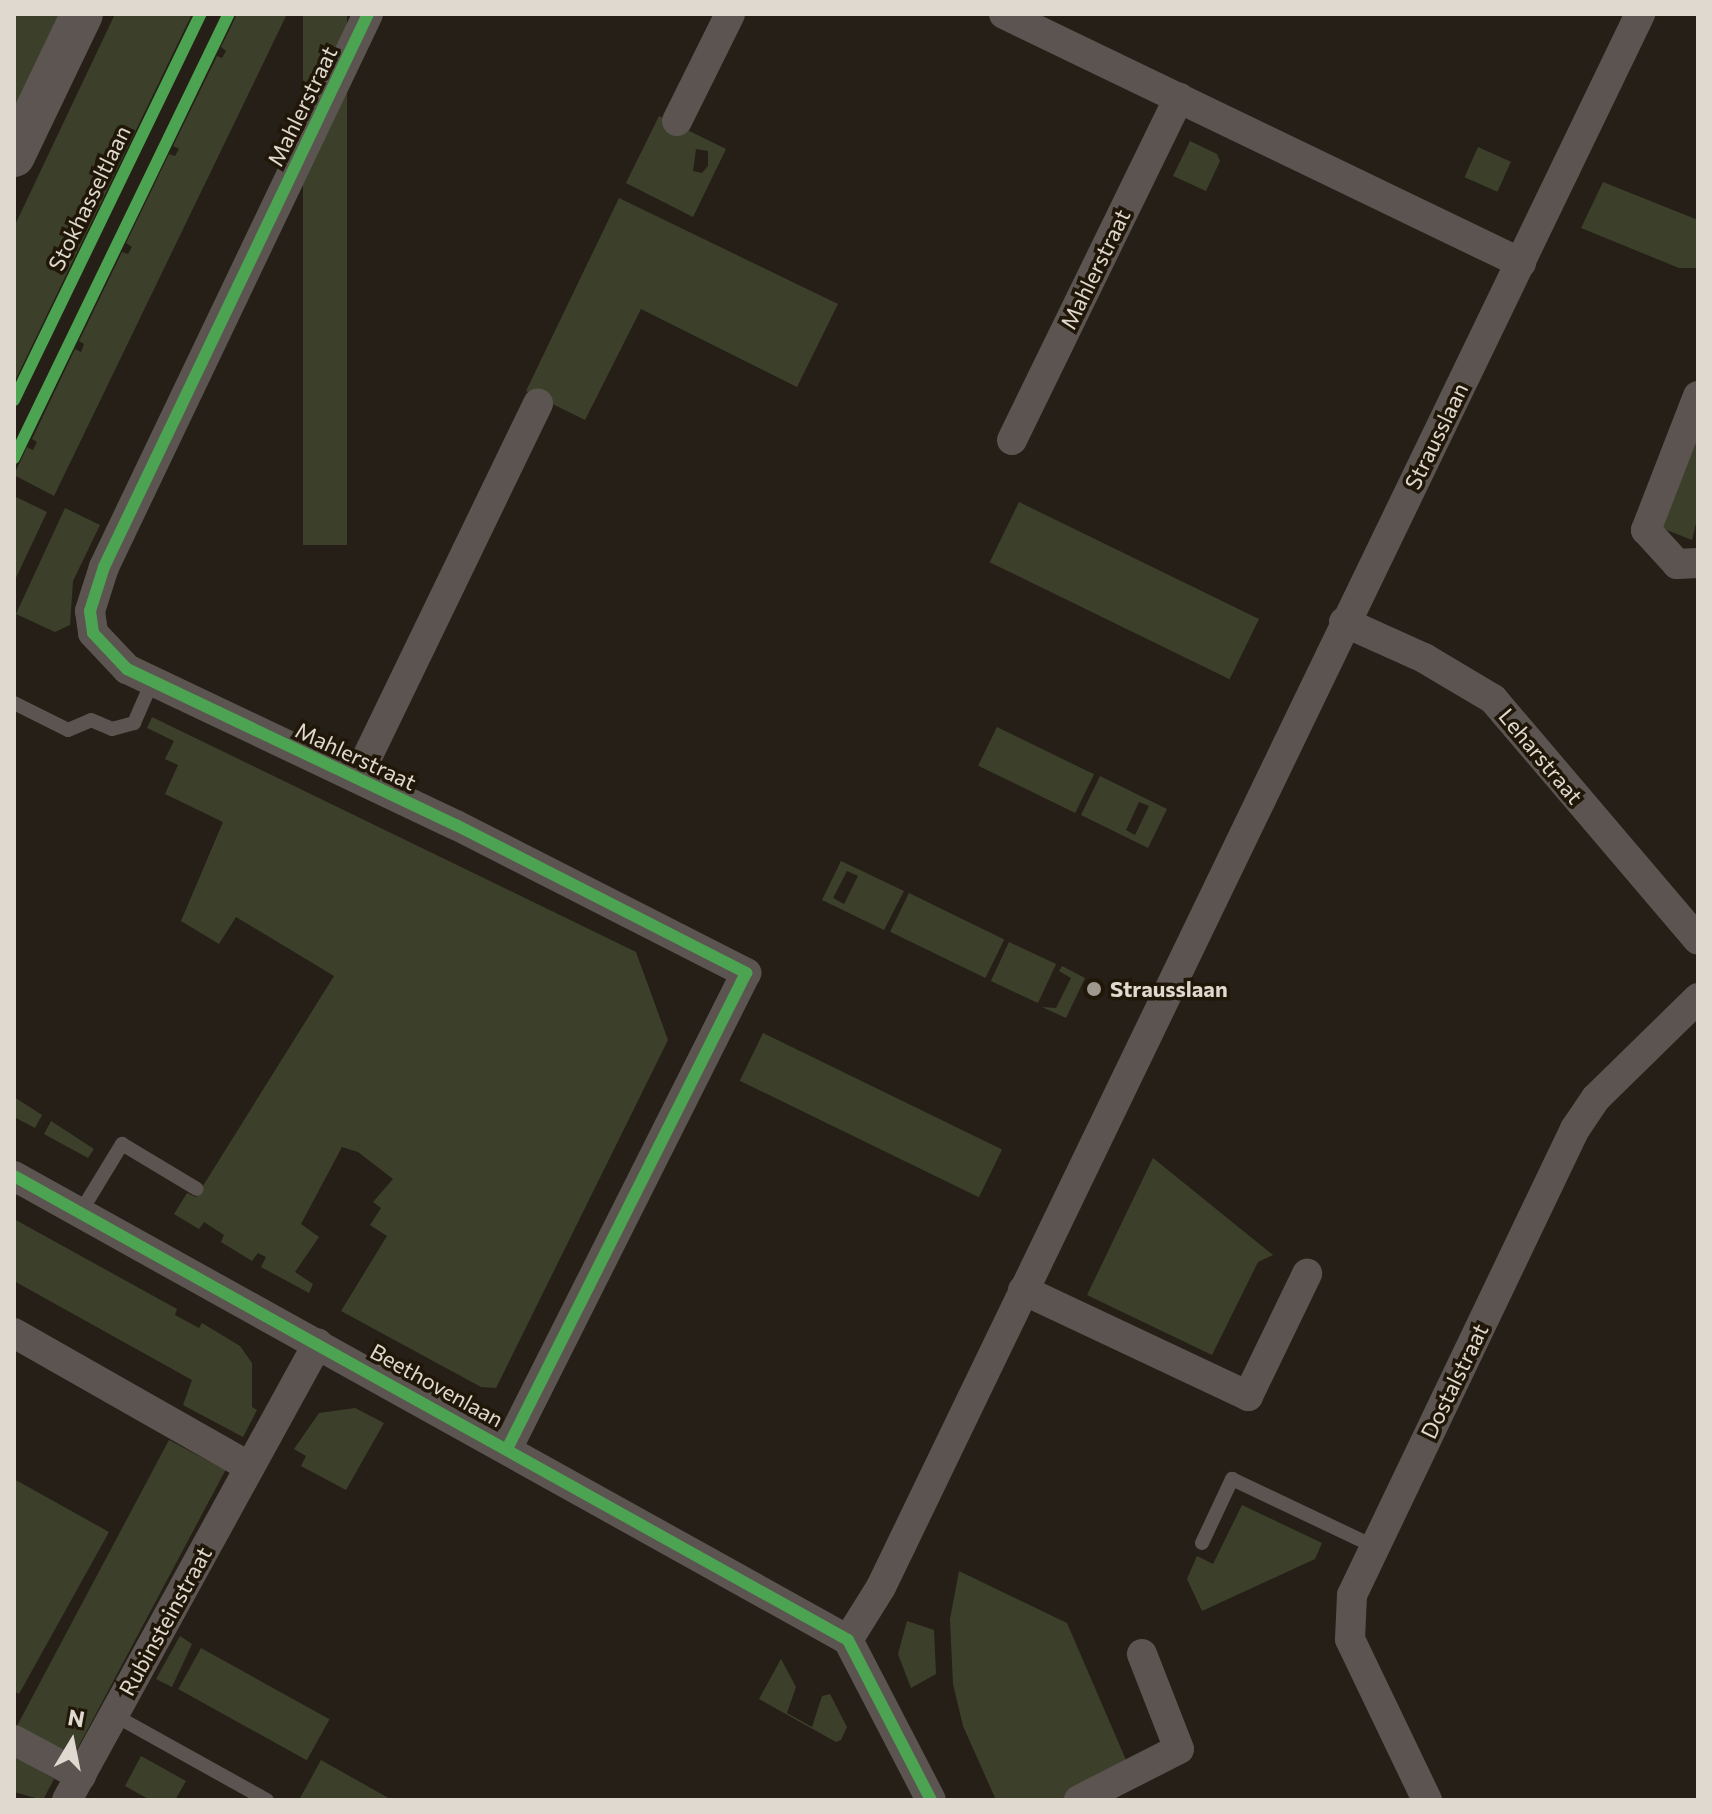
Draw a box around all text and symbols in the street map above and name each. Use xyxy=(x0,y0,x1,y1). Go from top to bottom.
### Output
street label: Mahlerstraat xyxy=(262,42,342,170)
street label: Stokhasseltlaan xyxy=(42,121,136,275)
street label: Mahlerstraat xyxy=(1055,205,1135,333)
street label: Strausslaan xyxy=(1399,378,1473,494)
street label: Leharstraat xyxy=(1494,703,1588,809)
street label: Mahlerstraat xyxy=(291,717,421,795)
place label: Strausslaan xyxy=(1110,976,1228,1002)
marker: Strausslaan xyxy=(1085,980,1103,998)
street label: Dostalstraat xyxy=(1415,1319,1493,1443)
street label: Beethovenlaan xyxy=(366,1338,508,1432)
street label: Rubinsteinstraat xyxy=(113,1542,217,1700)
north arrow xyxy=(32,1702,112,1782)
text: N xyxy=(66,1703,87,1733)

